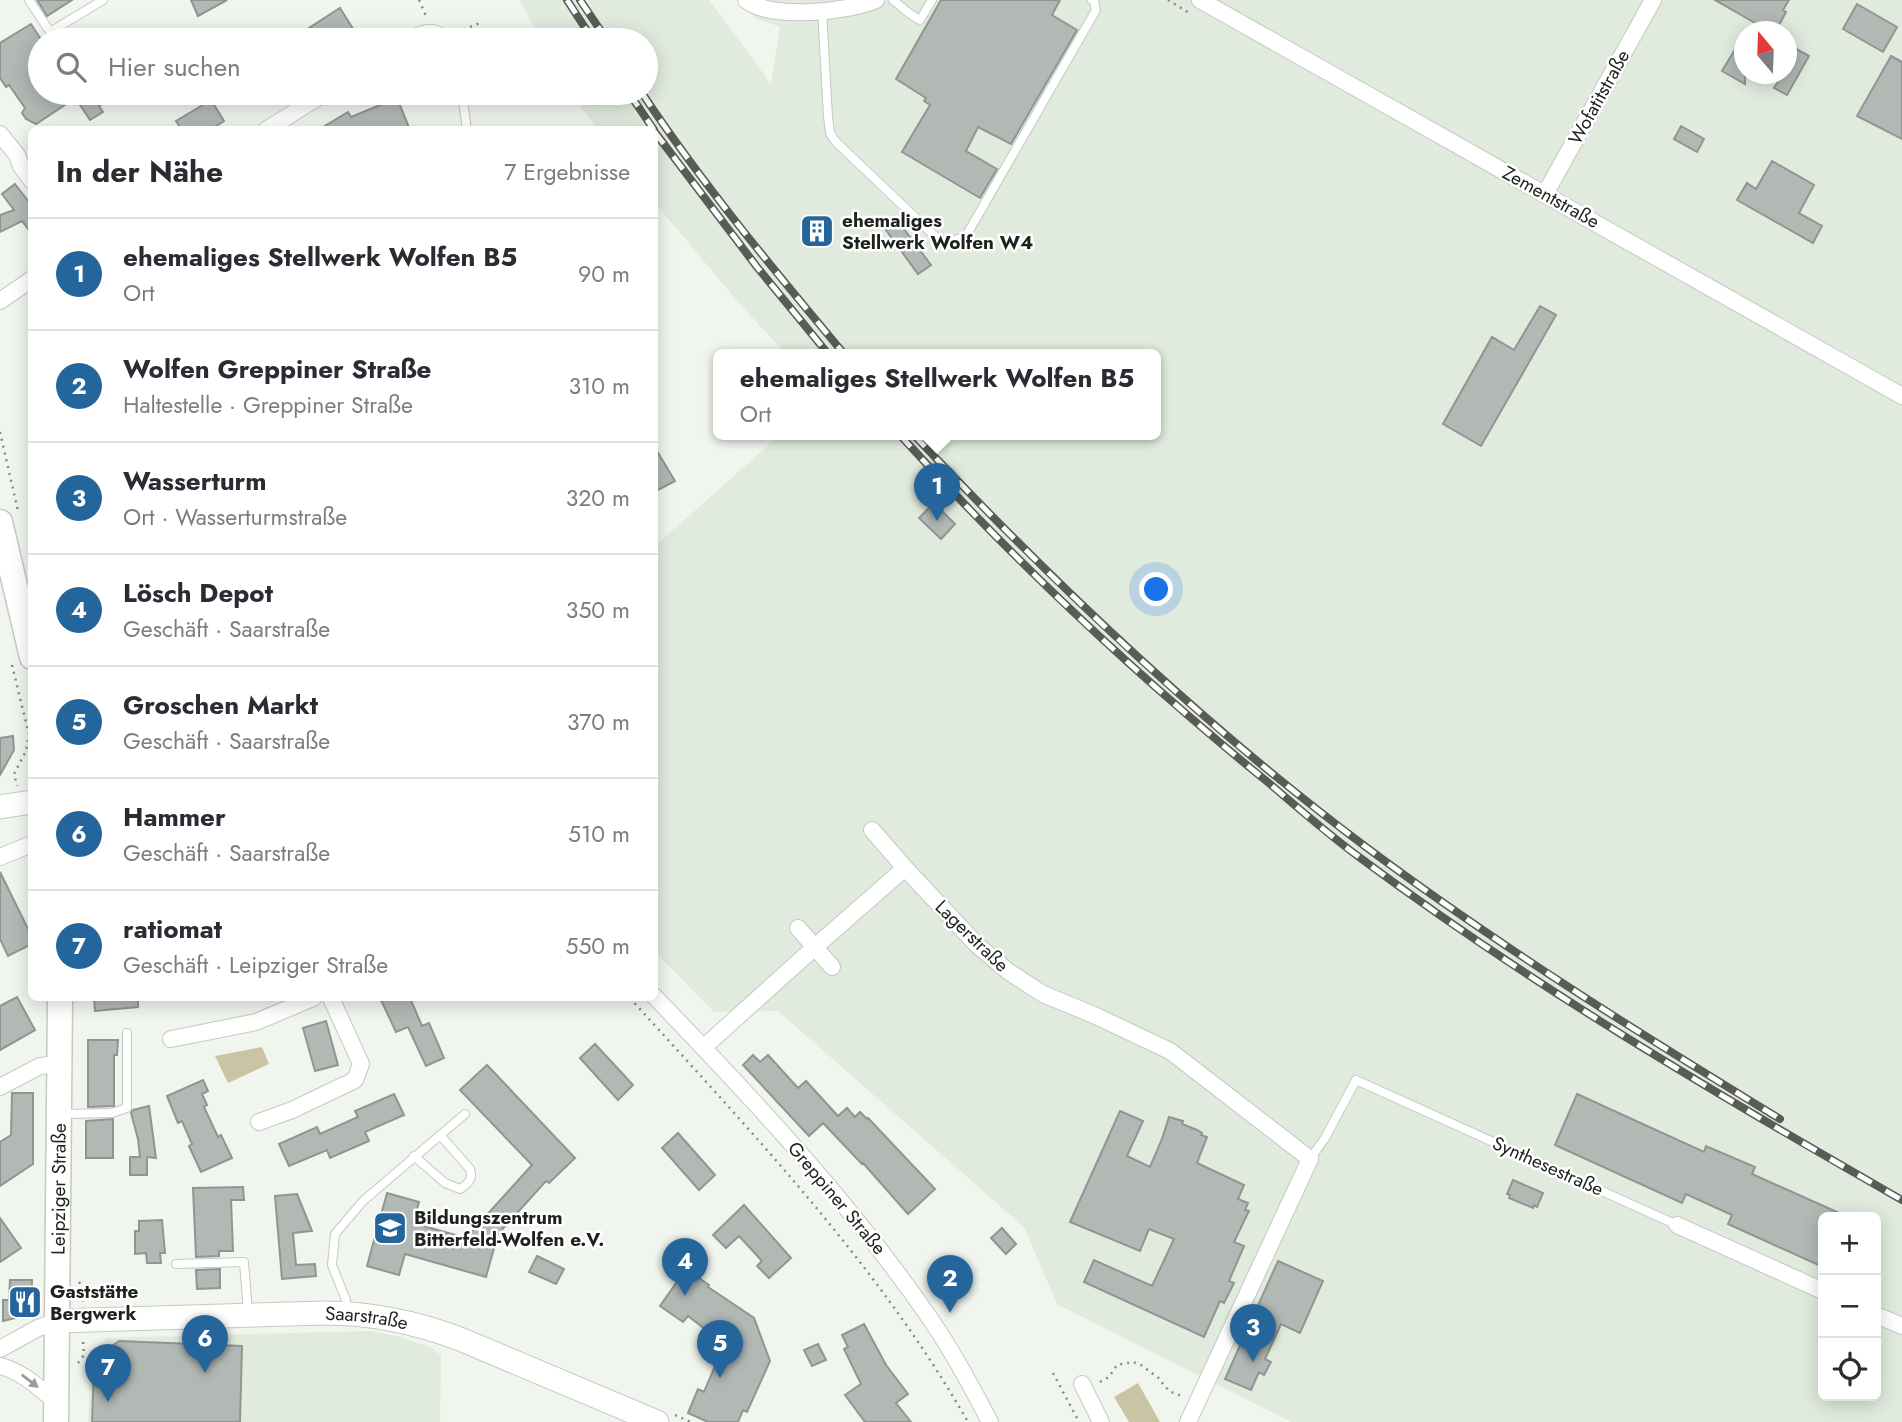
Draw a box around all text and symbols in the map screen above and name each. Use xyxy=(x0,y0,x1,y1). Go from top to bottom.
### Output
north arrow xyxy=(1734,21,1797,84)
search box xyxy=(28,28,658,105)
street label: Wofatitstraße xyxy=(1562,44,1636,149)
icon: search xyxy=(52,48,90,86)
text: Hier suchen xyxy=(108,48,241,86)
text: In der Nähe xyxy=(56,150,223,193)
text: 7 Ergebnisse xyxy=(504,155,630,189)
street label: Zementstraße xyxy=(1498,159,1605,235)
place label: ehemaliges Stellwerk Wolfen W4 xyxy=(842,207,1033,256)
building icon: ehemaliges Stellwerk Wolfen W4 xyxy=(798,212,836,250)
text: ehemaliges Stellwerk Wolfen B5 xyxy=(123,238,517,276)
text: 1 xyxy=(73,257,85,291)
text: 90 m xyxy=(578,257,630,291)
text: Ort xyxy=(123,276,155,310)
popup xyxy=(713,349,1161,440)
text: Wolfen Greppiner Straße xyxy=(123,350,431,388)
text: ehemaliges Stellwerk Wolfen B5 xyxy=(740,359,1134,397)
text: 2 xyxy=(71,369,87,403)
text: 310 m xyxy=(568,369,630,403)
text: Haltestelle · Greppiner Straße xyxy=(123,388,413,422)
text: Ort xyxy=(740,397,771,431)
text: Wasserturm xyxy=(123,462,267,500)
pin: 1 xyxy=(914,463,960,521)
text: 3 xyxy=(72,481,86,515)
text: 320 m xyxy=(566,481,630,515)
text: Ort · Wasserturmstraße xyxy=(123,500,347,534)
your location xyxy=(1139,572,1173,606)
text: Lösch Depot xyxy=(123,574,273,612)
text: 4 xyxy=(71,593,87,627)
text: 350 m xyxy=(566,593,630,627)
text: Geschäft · Saarstraße xyxy=(123,612,330,646)
text: Groschen Markt xyxy=(123,686,318,724)
text: 5 xyxy=(72,705,86,739)
text: 370 m xyxy=(567,705,630,739)
text: Geschäft · Saarstraße xyxy=(123,724,330,758)
text: Hammer xyxy=(123,798,226,836)
text: 6 xyxy=(71,817,87,851)
text: 510 m xyxy=(568,817,630,851)
text: Geschäft · Saarstraße xyxy=(123,836,330,870)
street label: Lagerstraße xyxy=(929,894,1015,978)
text: ratiomat xyxy=(123,910,222,948)
text: 7 xyxy=(72,929,86,963)
text: 550 m xyxy=(565,929,630,963)
text: Geschäft · Leipziger Straße xyxy=(123,948,388,982)
street label: Leipziger Straße xyxy=(44,1123,72,1255)
street label: Synthesestraße xyxy=(1488,1129,1608,1203)
street label: Greppiner Straße xyxy=(782,1136,893,1261)
place label: Bildungszentrum Bitterfeld-Wolfen e.V. xyxy=(414,1204,604,1253)
school or university icon: Bildungszentrum Bitterfeld-Wolfen e.V. xyxy=(371,1209,409,1247)
map controls xyxy=(1818,1212,1881,1401)
button: + xyxy=(1818,1212,1881,1275)
pin: 4 xyxy=(662,1238,708,1296)
pin: 2 xyxy=(927,1255,973,1313)
button: − xyxy=(1818,1275,1881,1338)
place label: Gaststätte Bergwerk xyxy=(50,1278,139,1327)
restaurant icon: Gaststätte Bergwerk xyxy=(6,1283,44,1321)
street label: Saarstraße xyxy=(325,1299,411,1336)
pin: 3 xyxy=(1230,1304,1276,1362)
pin: 6 xyxy=(182,1315,228,1373)
pin: 5 xyxy=(697,1320,743,1378)
button: locate xyxy=(1818,1338,1881,1401)
pin: 7 xyxy=(85,1344,131,1402)
one-way arrow xyxy=(20,1373,38,1388)

